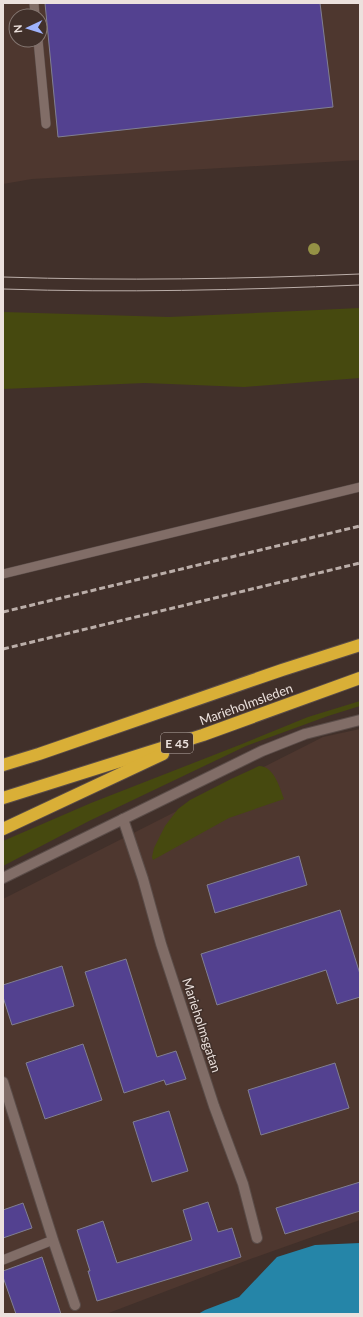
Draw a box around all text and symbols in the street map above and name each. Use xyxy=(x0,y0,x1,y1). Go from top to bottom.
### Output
north arrow xyxy=(8,8,48,48)
text: N xyxy=(11,24,24,33)
street label: Marieholmsleden xyxy=(197,680,295,728)
road number: E 45 xyxy=(161,733,193,753)
street label: Marieholmsgatan xyxy=(179,976,225,1074)

